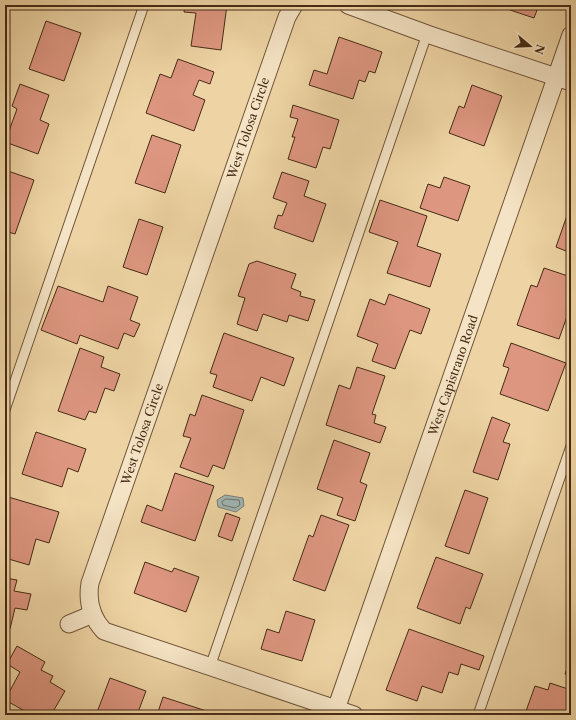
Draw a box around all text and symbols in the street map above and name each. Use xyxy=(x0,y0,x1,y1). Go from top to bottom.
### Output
north arrow xyxy=(510,26,550,66)
text: N xyxy=(531,42,548,56)
street label: West Tolosa Circle xyxy=(223,75,272,182)
street label: West Capistrano Road xyxy=(424,312,481,438)
street label: West Tolosa Circle xyxy=(117,381,166,488)

